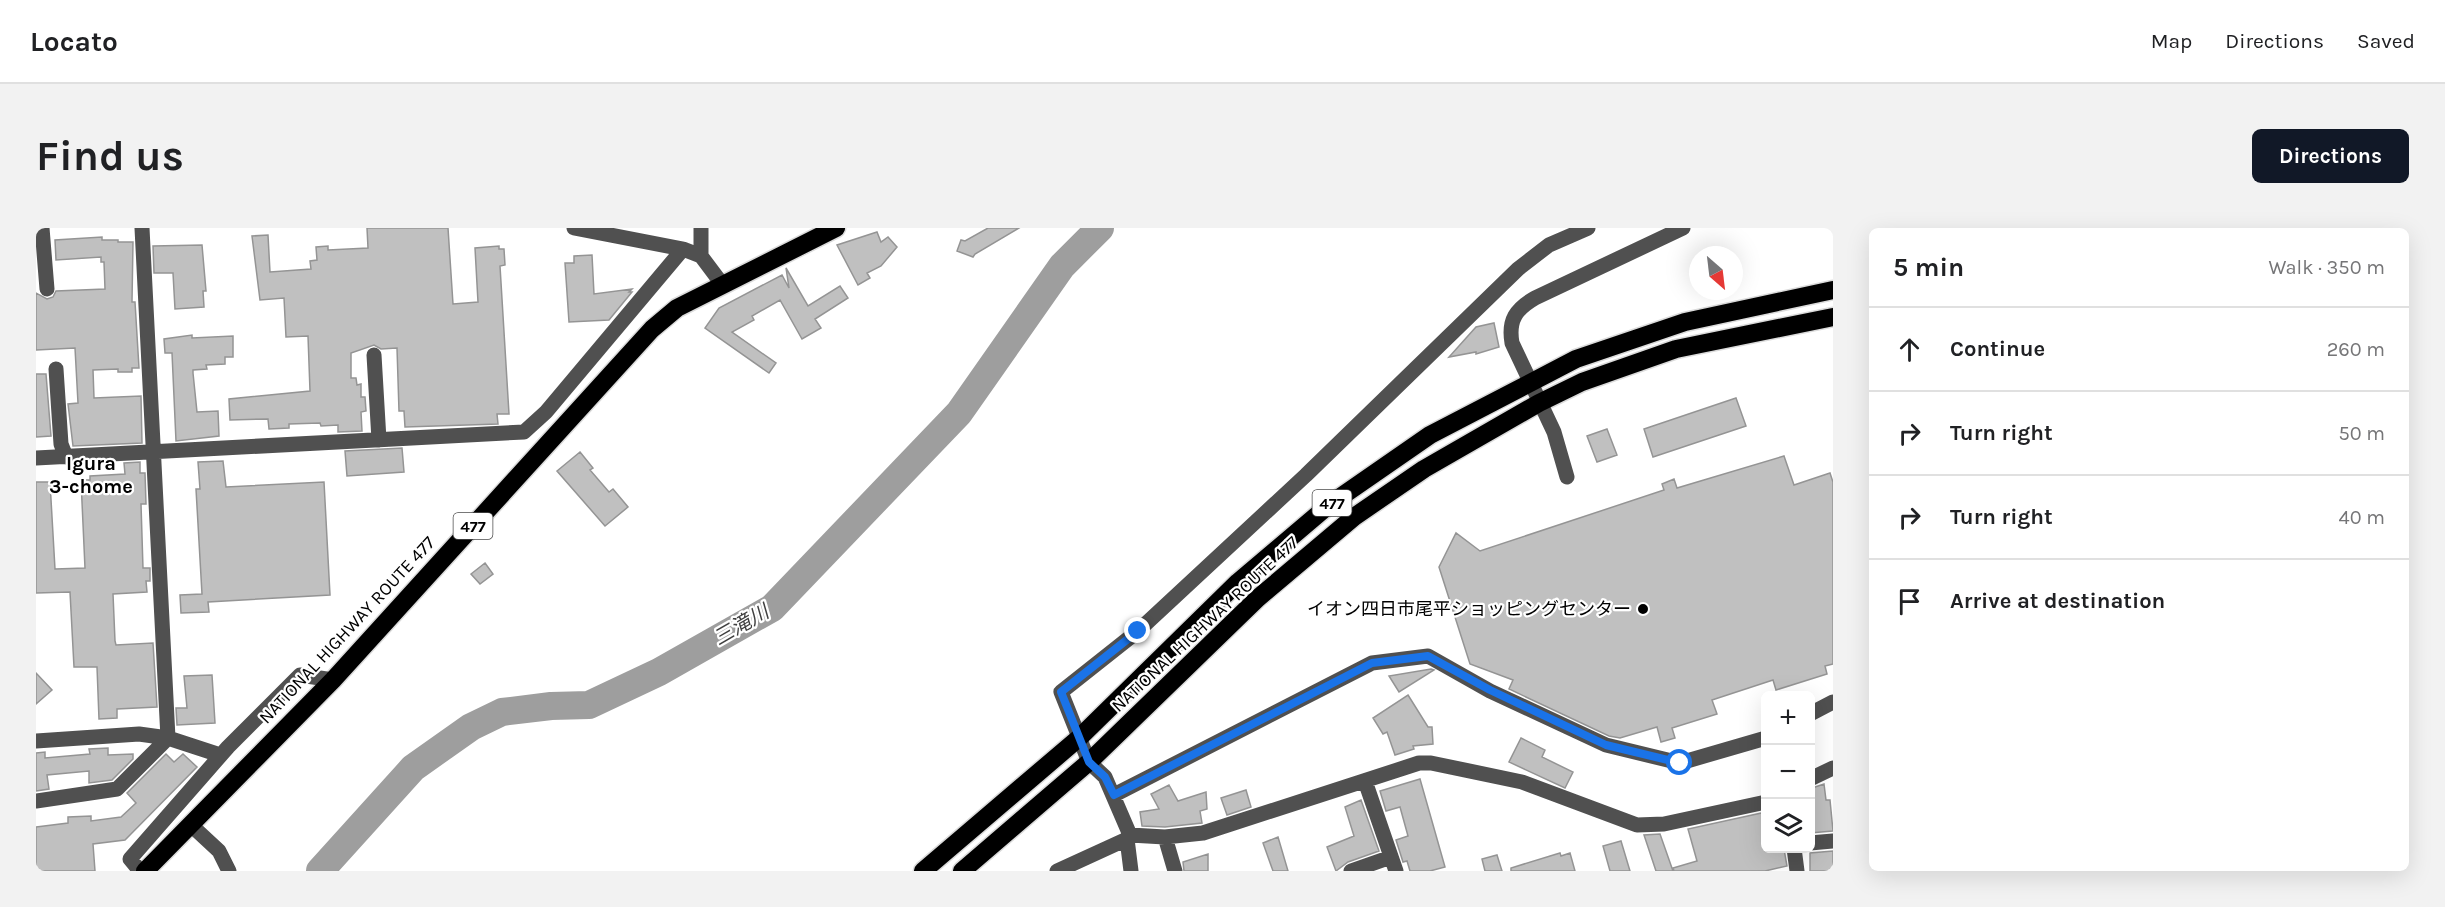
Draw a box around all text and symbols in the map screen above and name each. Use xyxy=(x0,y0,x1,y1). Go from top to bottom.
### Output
text: Locato xyxy=(30,25,118,58)
text: Map xyxy=(2151,29,2192,53)
text: Directions xyxy=(2225,29,2324,53)
text: Saved xyxy=(2357,29,2415,53)
button: Directions xyxy=(2252,129,2409,183)
text: Find us xyxy=(36,131,184,181)
north arrow xyxy=(1689,246,1743,300)
text: 5 min xyxy=(1893,252,1964,283)
text: Walk · 350 m xyxy=(2268,256,2385,279)
icon: ahead xyxy=(1893,333,1926,366)
text: Continue xyxy=(1950,336,2045,362)
text: 260 m xyxy=(2327,338,2385,361)
icon: right xyxy=(1893,417,1926,450)
text: Turn right xyxy=(1950,420,2053,446)
text: 50 m xyxy=(2338,422,2385,445)
district label: Igura 3-chome xyxy=(49,452,133,498)
road number: 477 xyxy=(1312,490,1352,516)
icon: right xyxy=(1893,501,1926,534)
text: Turn right xyxy=(1950,504,2053,530)
text: 40 m xyxy=(2339,506,2385,529)
road number: 477 xyxy=(454,513,492,539)
street label: NATIONAL HIGHWAY ROUTE 477 xyxy=(254,531,440,728)
street label: NATIONAL HIGHWAY ROUTE 477 xyxy=(1107,531,1304,717)
icon: arrive xyxy=(1893,585,1926,618)
text: Arrive at destination xyxy=(1950,588,2165,614)
place label: イオン四日市尾平ショッピングセンター xyxy=(1307,598,1631,620)
water label: 三滝川 xyxy=(709,599,774,650)
marker: イオン四日市尾平ショッピングセンター xyxy=(1636,602,1650,616)
route end xyxy=(1124,617,1150,643)
map controls xyxy=(1761,691,1815,853)
button: + xyxy=(1761,691,1815,745)
button: − xyxy=(1761,745,1815,799)
route start xyxy=(1666,749,1692,775)
button: layers xyxy=(1761,799,1815,853)

